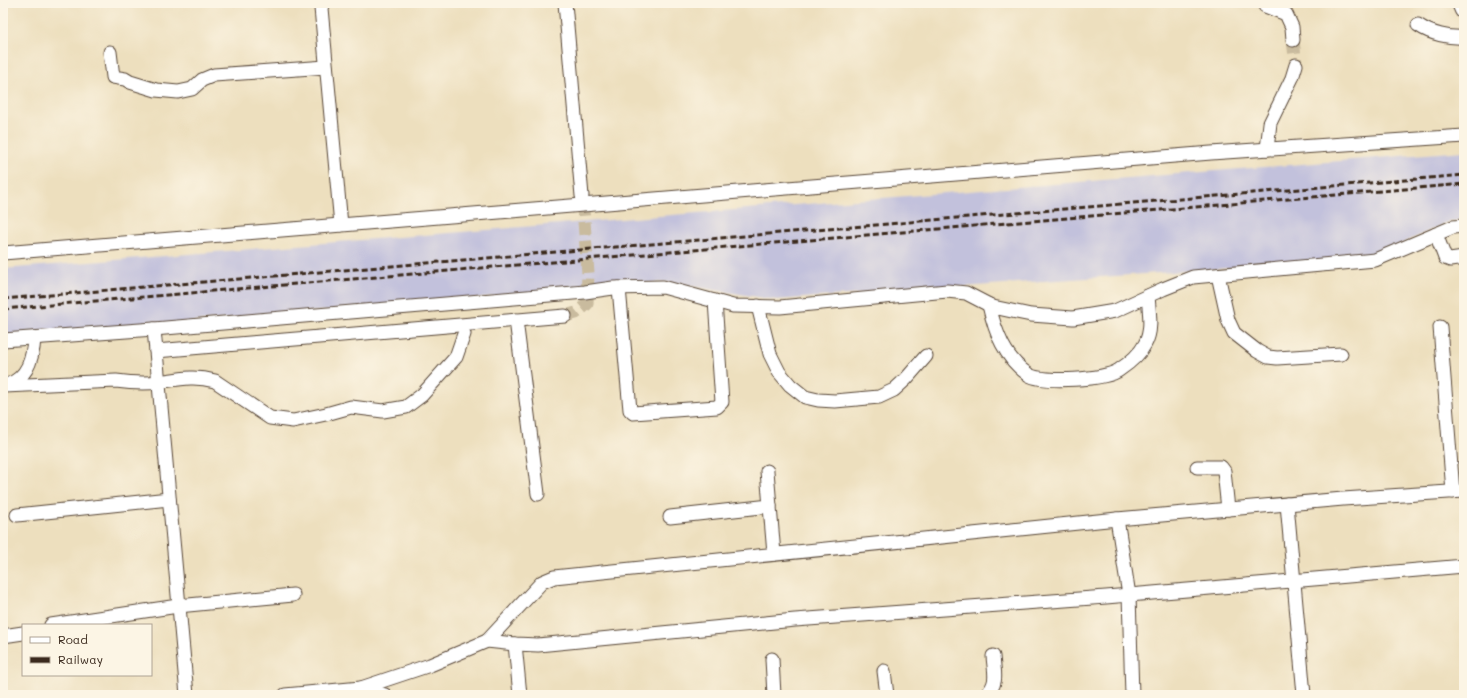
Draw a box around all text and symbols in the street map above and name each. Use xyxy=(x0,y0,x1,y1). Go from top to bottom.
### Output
legend xyxy=(22,624,152,676)
text: Road xyxy=(58,631,88,647)
text: Railway xyxy=(58,651,103,667)

